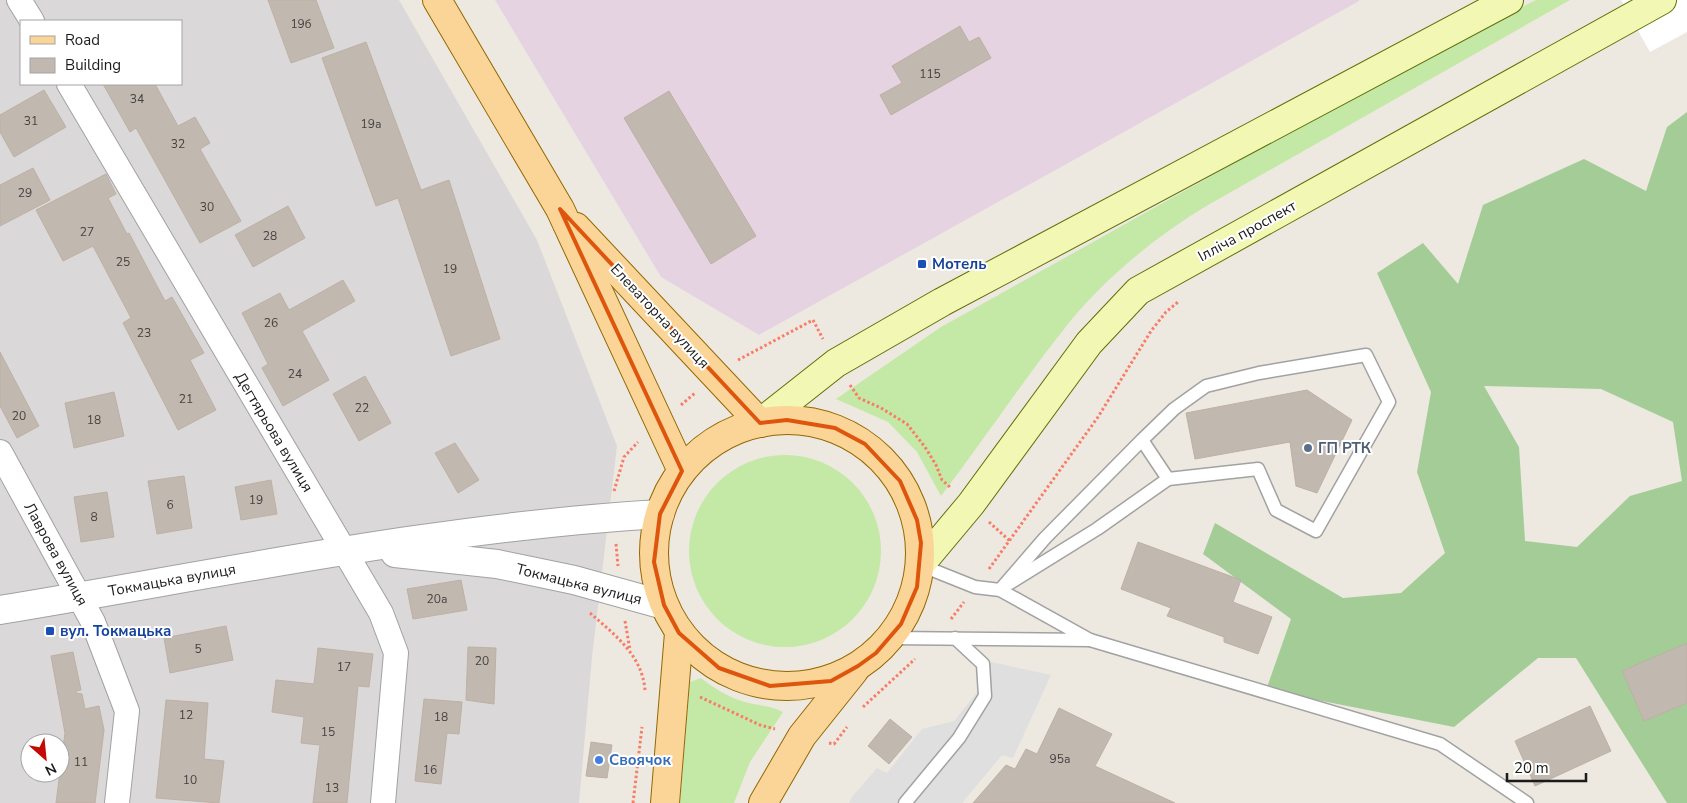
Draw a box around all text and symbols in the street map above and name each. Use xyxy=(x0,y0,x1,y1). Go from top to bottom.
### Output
house number: 19б xyxy=(290,16,312,32)
legend xyxy=(20,20,182,85)
text: Road xyxy=(65,30,100,50)
text: Building xyxy=(65,55,121,75)
house number: 115 xyxy=(919,66,941,82)
house number: 34 xyxy=(130,91,144,107)
house number: 31 xyxy=(24,113,38,129)
house number: 19а xyxy=(361,116,381,132)
house number: 32 xyxy=(171,136,185,152)
house number: 29 xyxy=(18,185,32,201)
street label: Ілліча проспект xyxy=(1194,196,1300,266)
house number: 30 xyxy=(200,199,214,215)
house number: 27 xyxy=(80,224,94,240)
house number: 28 xyxy=(263,228,277,244)
house number: 25 xyxy=(116,254,130,270)
place label: Мотель xyxy=(932,254,986,274)
marker: Мотель xyxy=(916,258,928,270)
street label: Елеваторна вулиця xyxy=(606,259,714,373)
house number: 19 xyxy=(443,261,457,277)
house number: 26 xyxy=(264,315,278,331)
house number: 23 xyxy=(137,325,151,341)
house number: 24 xyxy=(288,366,302,382)
street label: Дегтярьова вулиця xyxy=(230,368,318,496)
house number: 21 xyxy=(179,391,193,407)
house number: 22 xyxy=(355,400,369,416)
house number: 20 xyxy=(12,408,26,424)
house number: 18 xyxy=(87,412,101,428)
place label: ГП РТК xyxy=(1318,438,1372,458)
marker: ГП РТК xyxy=(1302,442,1314,454)
house number: 19 xyxy=(249,492,263,508)
house number: 6 xyxy=(166,497,174,513)
street label: Лаврова вулиця xyxy=(19,499,93,609)
house number: 8 xyxy=(90,509,98,525)
street label: Токмацька вулиця xyxy=(107,559,237,601)
street label: Токмацька вулиця xyxy=(514,559,644,609)
house number: 20а xyxy=(427,591,447,607)
place label: вул. Токмацька xyxy=(60,621,171,641)
marker: вул. Токмацька xyxy=(44,625,56,637)
house number: 5 xyxy=(194,641,202,657)
house number: 20 xyxy=(475,653,489,669)
house number: 17 xyxy=(337,659,351,675)
house number: 12 xyxy=(179,707,193,723)
house number: 18 xyxy=(434,709,448,725)
house number: 15 xyxy=(321,724,335,740)
north arrow xyxy=(20,733,70,783)
place label: Своячок xyxy=(609,750,671,770)
scale bar xyxy=(1507,750,1586,782)
house number: 95а xyxy=(1050,751,1070,767)
house number: 11 xyxy=(74,754,88,770)
marker: Своячок xyxy=(593,754,605,766)
text: N xyxy=(42,758,60,780)
text: 20 m xyxy=(1514,758,1549,778)
house number: 16 xyxy=(423,762,437,778)
house number: 10 xyxy=(183,772,197,788)
house number: 13 xyxy=(325,780,339,796)

